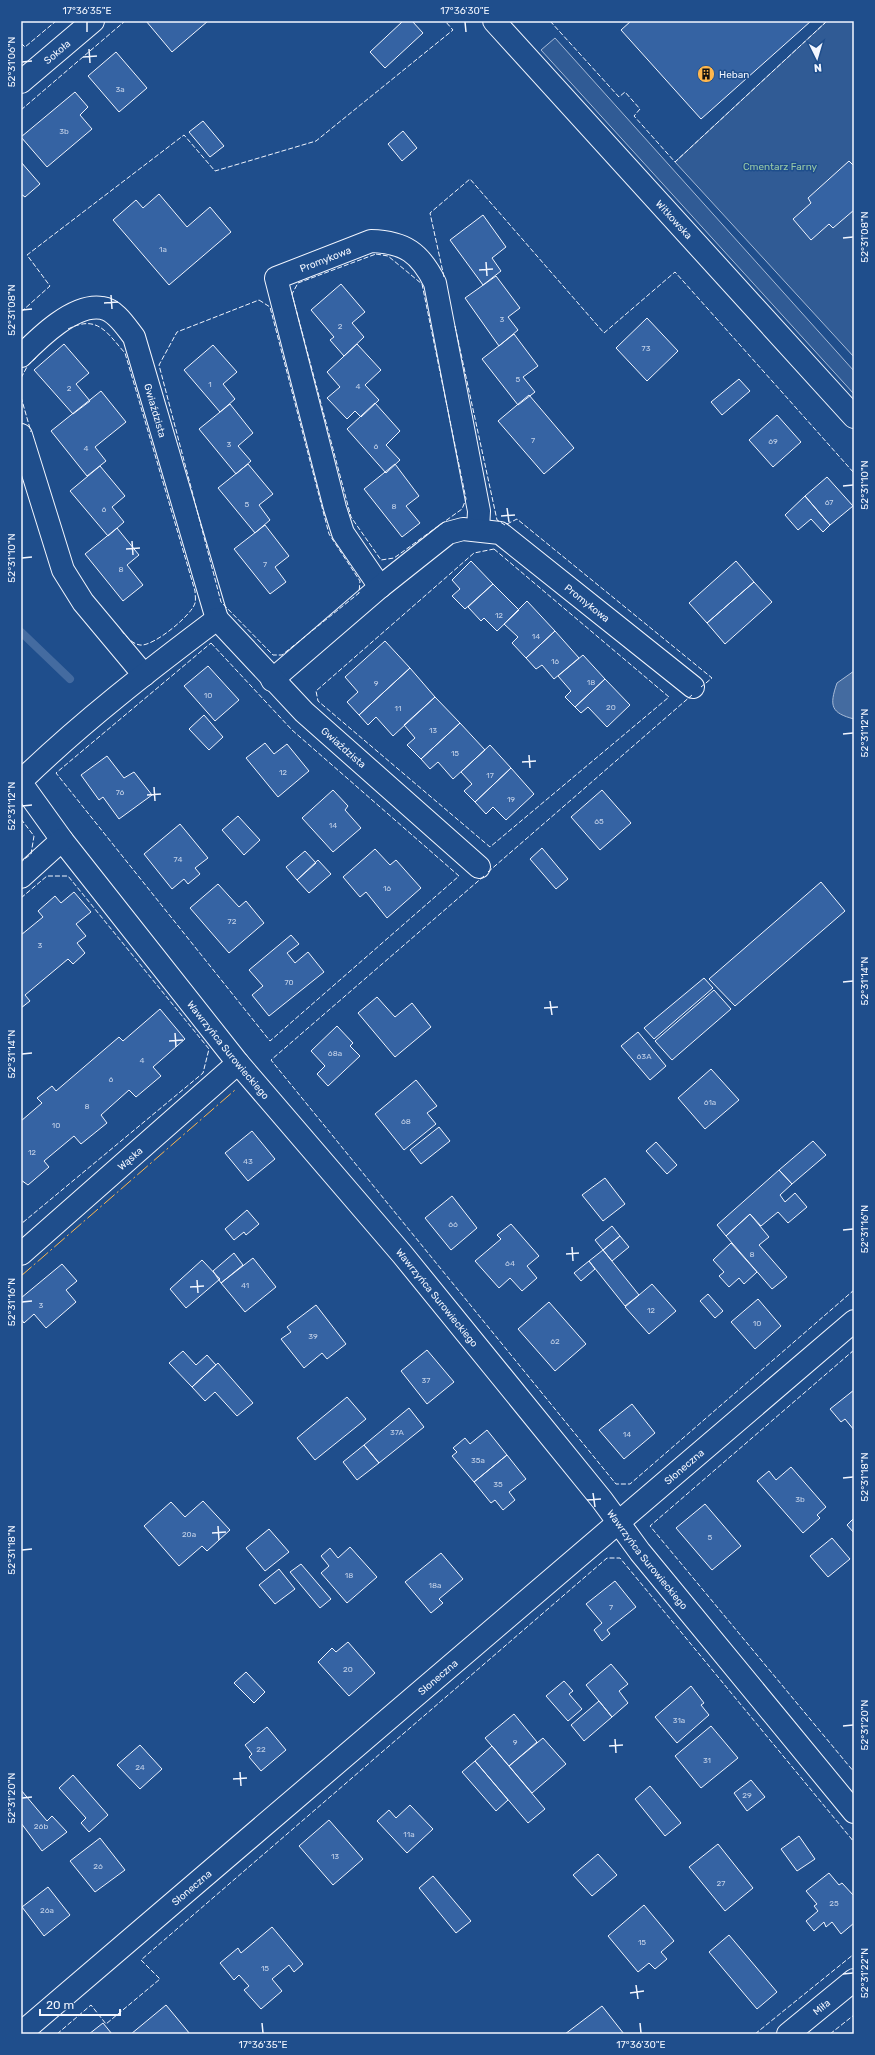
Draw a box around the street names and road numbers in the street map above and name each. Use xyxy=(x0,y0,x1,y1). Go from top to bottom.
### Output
street label: Sokoła xyxy=(42,38,73,67)
street label: Witkowska xyxy=(653,198,694,242)
street label: Promykowa xyxy=(298,244,353,275)
street label: Gwiaździsta xyxy=(141,382,168,439)
street label: Promykowa xyxy=(562,582,612,625)
street label: Gwiaździsta xyxy=(318,725,368,771)
street label: Wawrzyńca Surowieckiego xyxy=(184,999,272,1102)
street label: Wąska xyxy=(116,1145,145,1173)
street label: Wawrzyńca Surowieckiego xyxy=(393,1246,480,1350)
street label: Słoneczna xyxy=(662,1447,707,1488)
street label: Wawrzyńca Surowieckiego xyxy=(604,1508,690,1612)
street label: Słoneczna xyxy=(416,1657,461,1698)
street label: Słoneczna xyxy=(170,1868,214,1909)
street label: Miła xyxy=(811,1997,833,2018)

